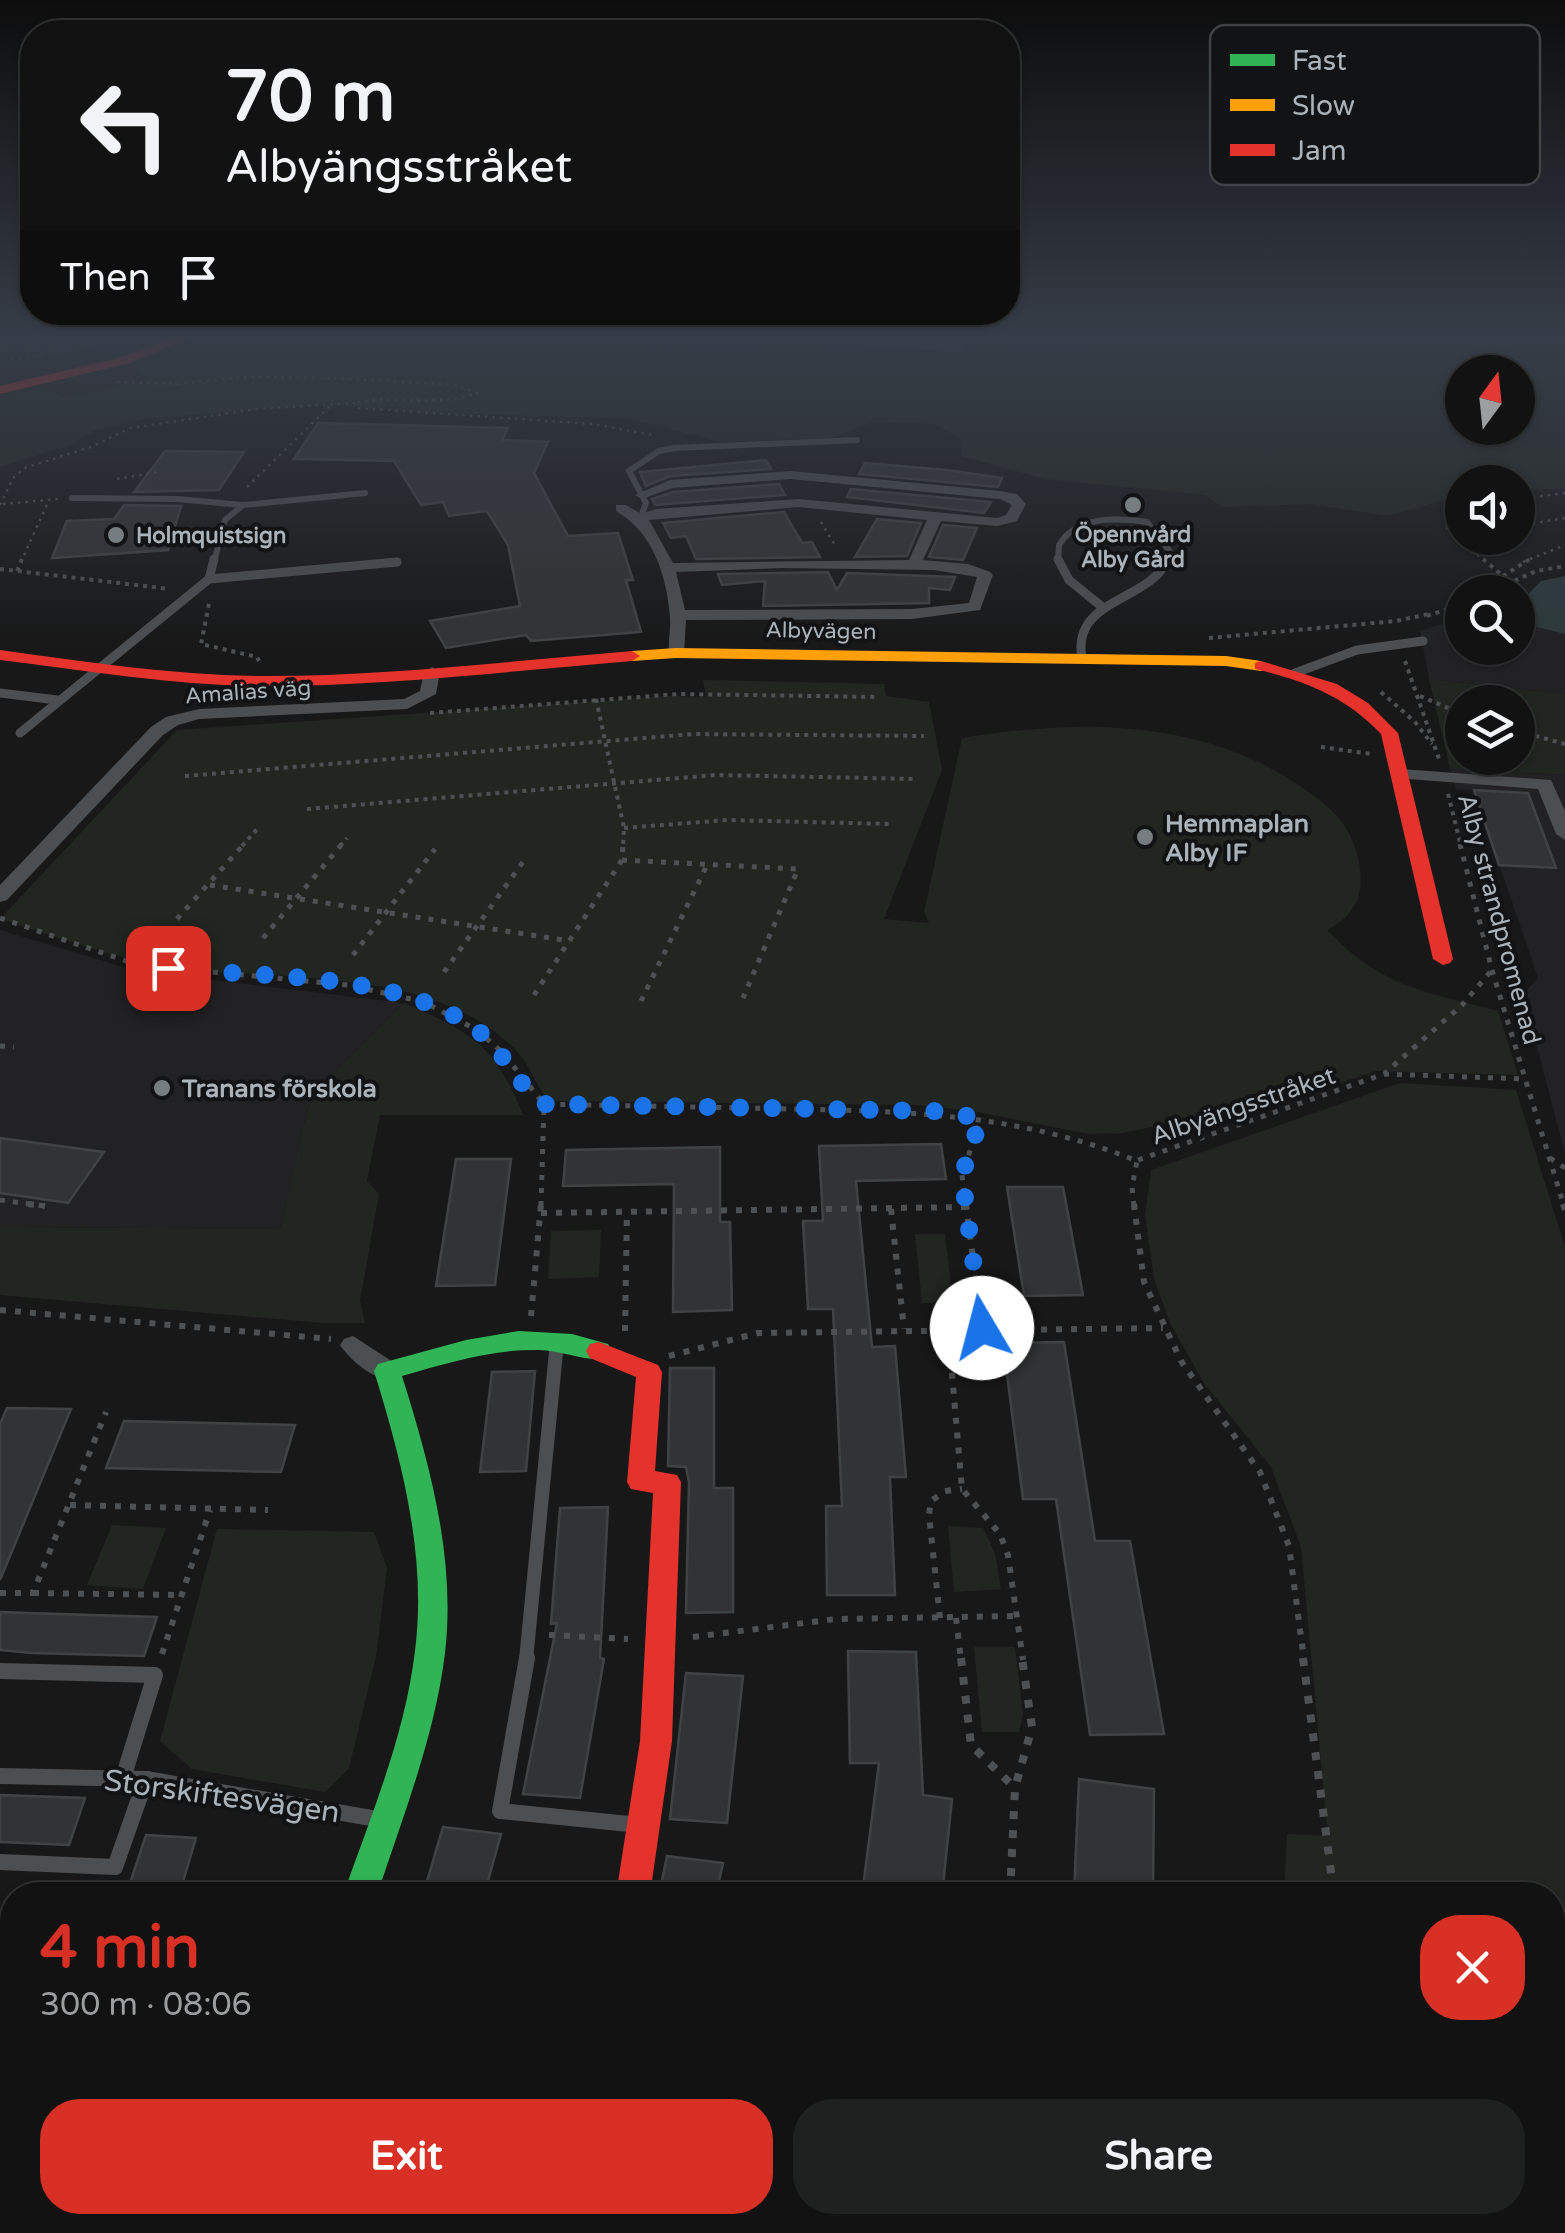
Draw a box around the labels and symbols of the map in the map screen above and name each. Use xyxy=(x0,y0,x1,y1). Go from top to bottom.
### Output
legend xyxy=(1210,25,1540,185)
text: Fast xyxy=(1292,44,1347,78)
text: Slow xyxy=(1292,89,1355,123)
text: Jam xyxy=(1292,134,1347,168)
north arrow xyxy=(1445,355,1535,445)
marker: Öpennvård Alby Gård xyxy=(1122,494,1144,516)
place label: Öpennvård Alby Gård xyxy=(1075,521,1191,573)
place label: Holmquistsign xyxy=(136,523,286,549)
marker: Holmquistsign xyxy=(105,524,127,546)
street label: Albyvägen xyxy=(765,617,877,645)
street label: Amalias väg xyxy=(184,675,312,709)
street label: Alby strandpromenad xyxy=(1451,790,1547,1048)
place label: Hemmaplan Alby IF xyxy=(1165,809,1309,868)
marker: Hemmaplan Alby IF xyxy=(1134,826,1156,848)
pin xyxy=(126,926,211,1011)
street label: Albyängsstråket xyxy=(1147,1060,1340,1152)
place label: Tranans förskola xyxy=(181,1074,377,1104)
marker: Tranans förskola xyxy=(151,1077,173,1099)
position arrow xyxy=(930,1276,1034,1380)
street label: Storskiftesvägen xyxy=(102,1762,342,1831)

